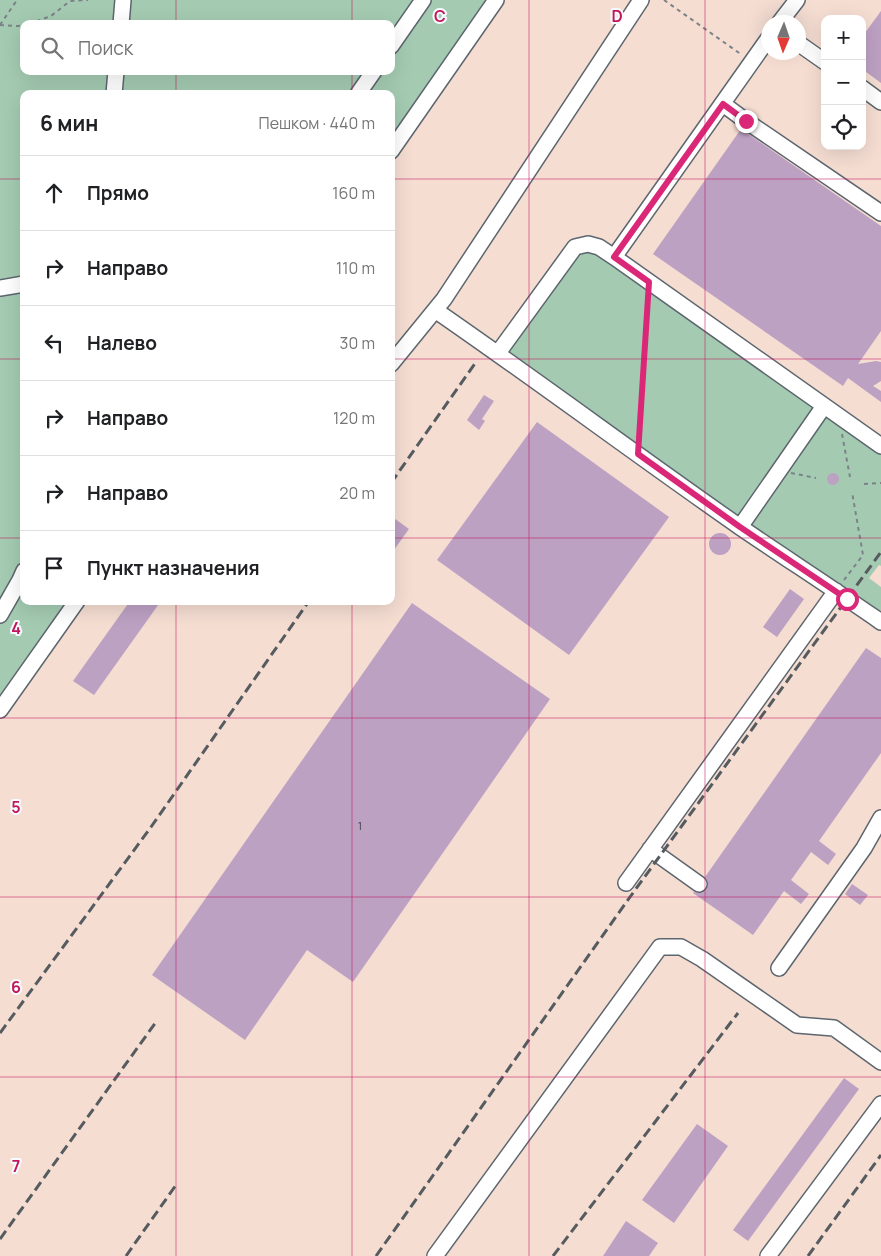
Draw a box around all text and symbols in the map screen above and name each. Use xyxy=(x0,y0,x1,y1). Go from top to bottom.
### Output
text: C xyxy=(434,5,446,27)
text: D xyxy=(611,5,623,27)
north arrow xyxy=(761,15,806,60)
map controls xyxy=(821,15,866,150)
button: + xyxy=(821,15,866,60)
search box xyxy=(20,20,395,75)
icon: search xyxy=(38,34,66,62)
text: Поиск xyxy=(78,35,133,61)
button: − xyxy=(821,60,866,105)
button: locate xyxy=(821,105,866,150)
text: 6 мин xyxy=(40,109,98,137)
route end xyxy=(735,110,758,133)
text: Пешком · 440 m xyxy=(259,112,375,134)
icon: ahead xyxy=(40,179,68,207)
text: Прямо xyxy=(87,180,149,206)
text: 160 m xyxy=(332,182,375,204)
icon: right xyxy=(40,254,68,282)
text: Направо xyxy=(87,255,168,281)
text: 110 m xyxy=(336,257,375,279)
icon: left xyxy=(40,329,68,357)
text: Налево xyxy=(87,330,157,356)
text: 30 m xyxy=(340,332,375,354)
icon: right xyxy=(40,404,68,432)
text: Направо xyxy=(87,405,168,431)
text: 120 m xyxy=(333,407,375,429)
icon: right xyxy=(40,479,68,507)
text: Направо xyxy=(87,480,168,506)
text: 20 m xyxy=(339,482,375,504)
icon: arrive xyxy=(40,554,68,582)
text: Пункт назначения xyxy=(87,555,260,581)
route start xyxy=(836,588,859,611)
text: 4 xyxy=(11,617,21,639)
text: 5 xyxy=(11,796,21,818)
house number: 1 xyxy=(358,818,362,833)
text: 6 xyxy=(11,976,21,998)
text: 7 xyxy=(12,1155,20,1177)

